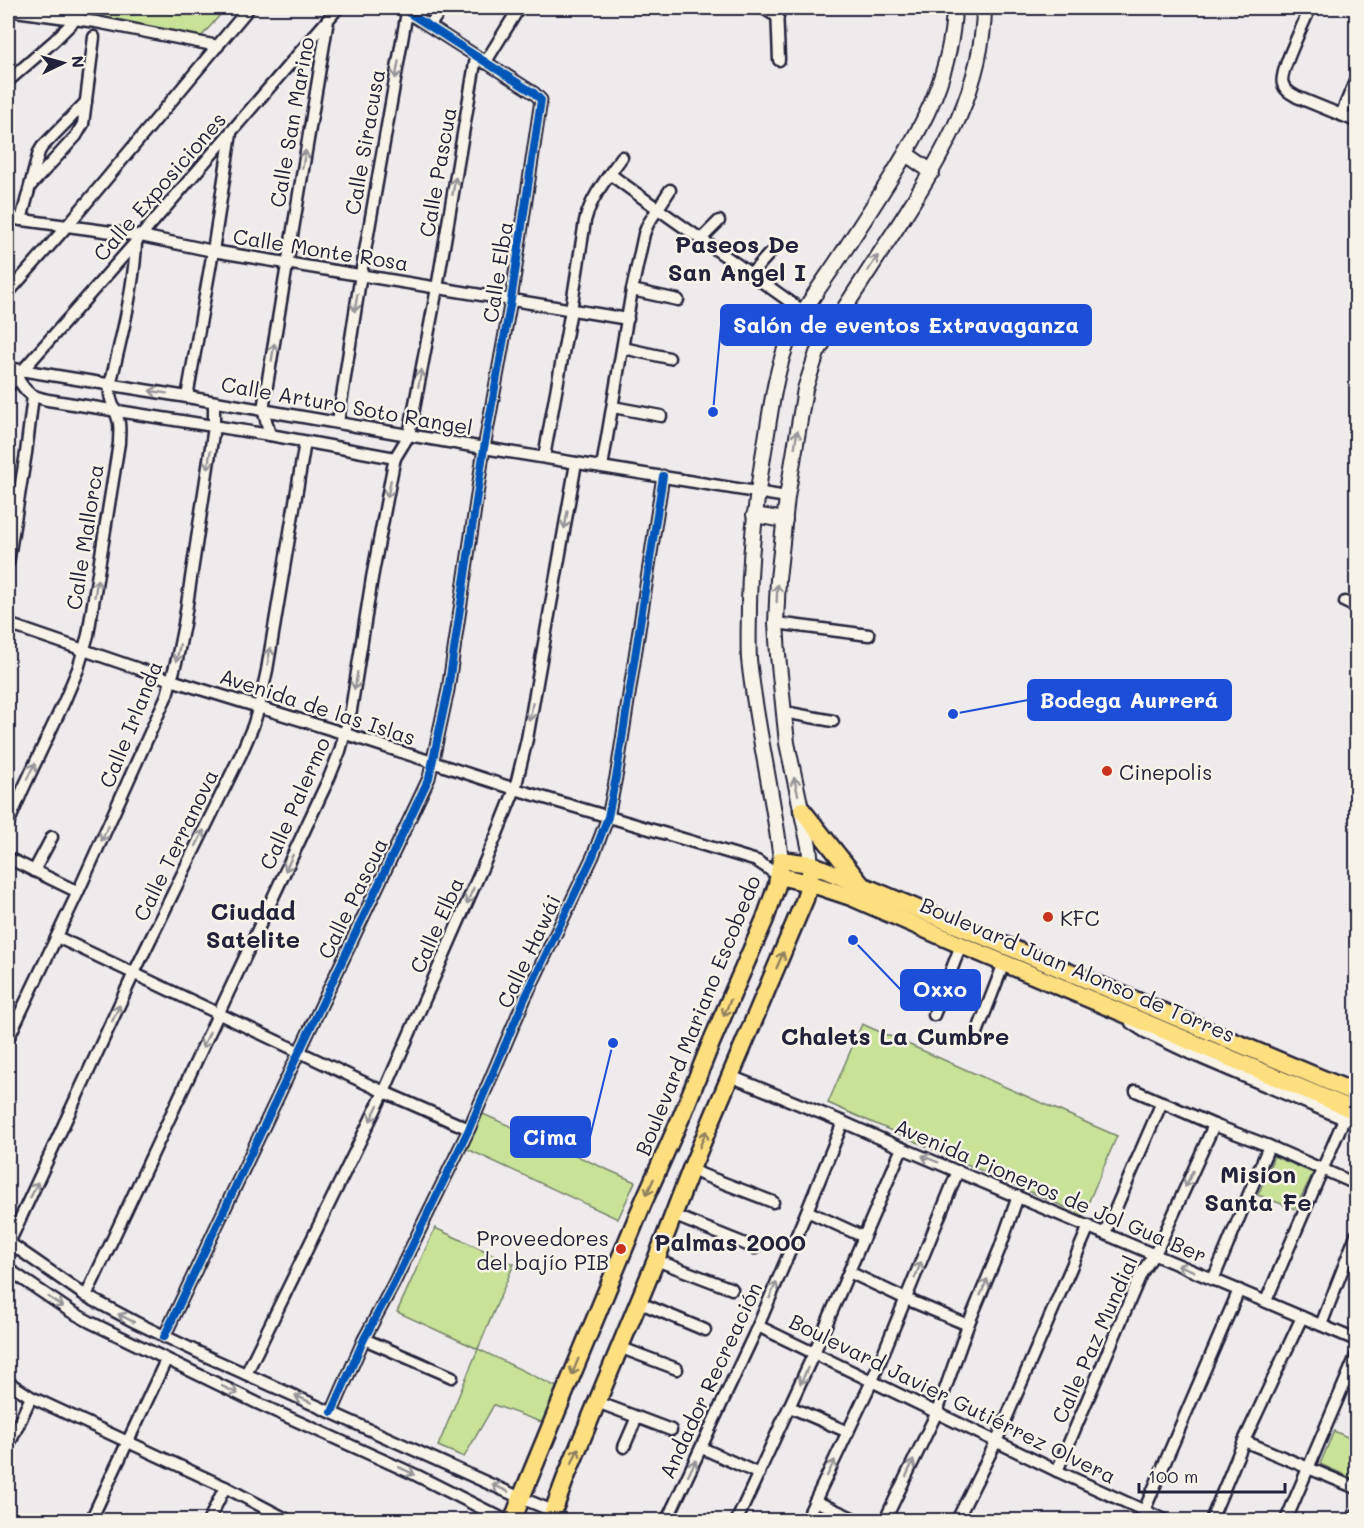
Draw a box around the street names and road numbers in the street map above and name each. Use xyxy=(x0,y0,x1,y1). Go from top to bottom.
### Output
street label: Calle San Marino xyxy=(263,35,319,209)
street label: Calle Siracusa xyxy=(338,67,390,217)
street label: Calle Pascua xyxy=(412,105,462,239)
street label: Calle Exposiciones xyxy=(87,106,231,266)
street label: Calle Elba xyxy=(476,219,518,325)
street label: Calle Monte Rosa xyxy=(231,222,411,276)
street label: Calle Arturo Soto Rangel xyxy=(219,370,475,440)
street label: Calle Mallorca xyxy=(59,462,109,612)
street label: Calle Irlanda xyxy=(92,657,168,791)
street label: Avenida de las Islas xyxy=(217,662,419,750)
street label: Calle Palermo xyxy=(253,733,335,873)
street label: Calle Terranova xyxy=(127,765,223,925)
street label: Calle Pascua xyxy=(311,833,393,963)
street label: Boulevard Mariano Escobedo xyxy=(628,871,766,1159)
street label: Calle Elba xyxy=(403,873,469,977)
street label: Calle Hawái xyxy=(490,890,566,1012)
street label: Boulevard Juan Alonso de Torres xyxy=(917,890,1239,1048)
street label: Avenida Pioneros de Jol Gua Ber xyxy=(891,1112,1211,1268)
street label: Calle Paz Mundial xyxy=(1045,1251,1143,1427)
street label: Andador Recreación xyxy=(653,1277,767,1483)
street label: Boulevard Javier Gutiérrez Olvera xyxy=(785,1307,1121,1489)

